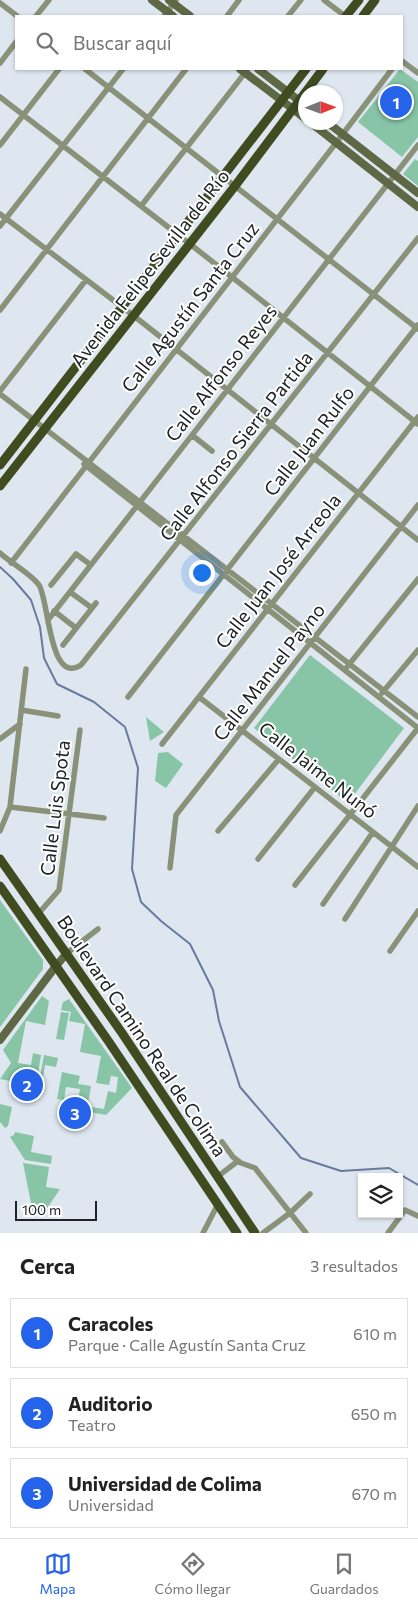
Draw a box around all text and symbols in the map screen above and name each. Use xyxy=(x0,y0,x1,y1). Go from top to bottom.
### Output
search box xyxy=(15,15,403,70)
icon: search xyxy=(33,29,61,57)
text: Buscar aquí xyxy=(73,31,172,54)
pin: 1 xyxy=(380,83,412,121)
north arrow xyxy=(298,85,343,130)
street label: Avenida Felipe Sevilla del Río xyxy=(65,164,234,371)
street label: Calle Agustín Santa Cruz xyxy=(116,217,263,396)
street label: Calle Alfonso Reyes xyxy=(160,300,281,446)
street label: Calle Alfonso Sierra Partida xyxy=(154,346,317,545)
street label: Calle Juan Rulfo xyxy=(259,381,359,500)
street label: Calle Juan José Arreola xyxy=(210,489,345,653)
your location xyxy=(189,560,215,586)
street label: Calle Manuel Payno xyxy=(208,598,329,745)
street label: Calle Jaime Nunó xyxy=(254,716,382,823)
street label: Calle Luis Spota xyxy=(35,739,74,877)
street label: Boulevard Camino Real de Colima xyxy=(53,911,232,1161)
pin: 2 xyxy=(11,1066,43,1104)
pin: 3 xyxy=(59,1094,91,1132)
map controls xyxy=(358,1173,403,1218)
button: layers xyxy=(358,1173,403,1218)
scale bar xyxy=(15,1198,98,1221)
text: 100 m xyxy=(22,1201,61,1218)
text: Cerca xyxy=(20,1253,75,1278)
text: 3 resultados xyxy=(310,1256,398,1275)
text: Caracoles xyxy=(68,1312,153,1335)
text: 1 xyxy=(33,1324,41,1343)
text: 610 m xyxy=(353,1324,397,1343)
text: Parque · Calle Agustín Santa Cruz xyxy=(68,1335,306,1354)
text: Auditorio xyxy=(68,1392,153,1415)
text: 2 xyxy=(32,1404,42,1423)
text: 650 m xyxy=(351,1404,397,1423)
text: Teatro xyxy=(68,1415,116,1434)
text: Universidad de Colima xyxy=(68,1472,262,1495)
text: 3 xyxy=(32,1484,42,1503)
text: 670 m xyxy=(351,1484,397,1503)
text: Universidad xyxy=(68,1495,154,1514)
tab: Mapa xyxy=(39,1550,76,1597)
tab: Cómo llegar xyxy=(155,1550,231,1597)
tab: Guardados xyxy=(310,1550,379,1597)

